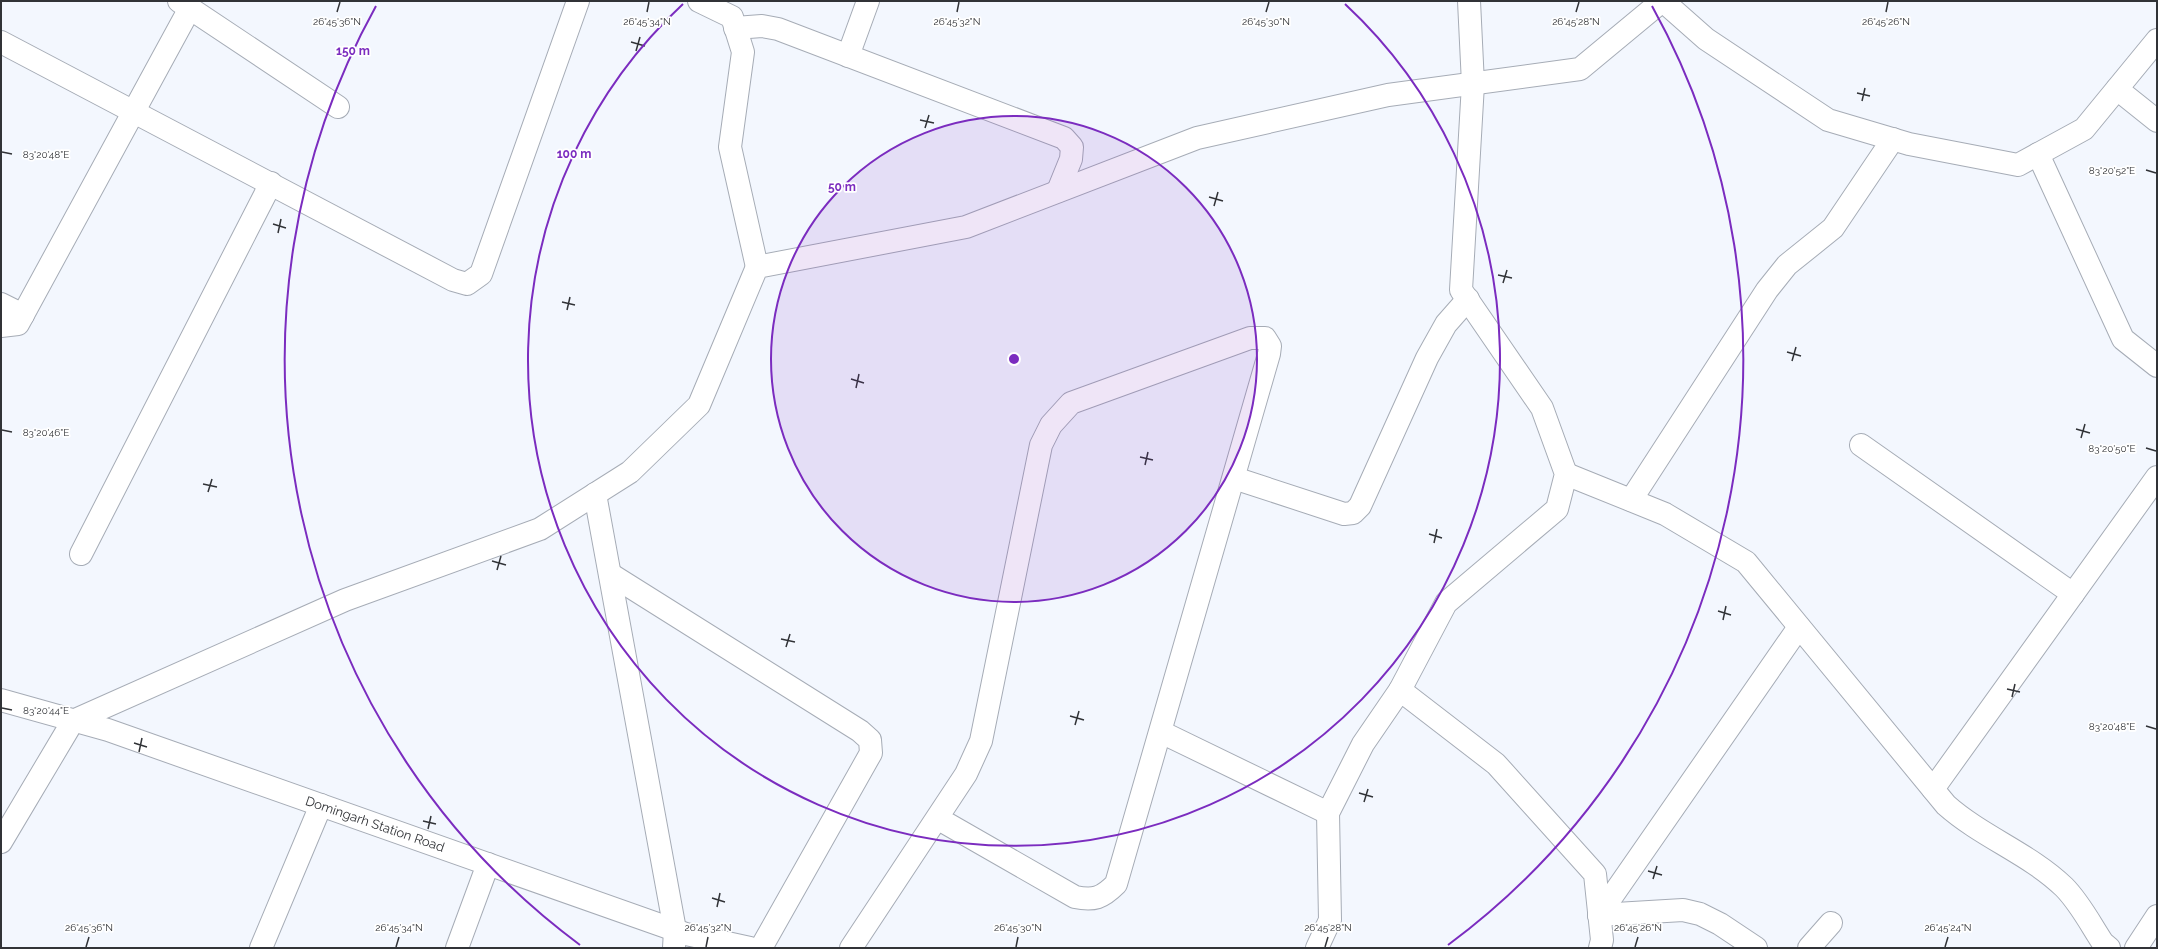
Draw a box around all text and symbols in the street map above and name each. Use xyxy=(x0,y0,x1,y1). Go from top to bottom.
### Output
text: 26°45'36"N xyxy=(313,16,361,27)
text: 26°45'34"N xyxy=(623,16,671,27)
text: 26°45'32"N xyxy=(933,16,981,27)
text: 26°45'30"N xyxy=(1242,16,1290,27)
text: 26°45'28"N xyxy=(1552,16,1600,27)
text: 26°45'26"N xyxy=(1862,16,1910,27)
text: 150 m xyxy=(336,44,370,58)
text: 100 m xyxy=(557,147,591,161)
text: 83°20'48"E xyxy=(23,149,69,160)
text: 83°20'52"E xyxy=(2089,165,2135,176)
text: 50 m xyxy=(828,180,856,194)
centre of rings xyxy=(1007,352,1021,366)
text: 83°20'46"E xyxy=(23,427,69,438)
text: 83°20'50"E xyxy=(2088,443,2136,454)
text: 83°20'44"E xyxy=(23,705,69,716)
text: 83°20'48"E xyxy=(2089,721,2135,732)
street label: Domingarh Station Road xyxy=(303,793,447,855)
text: 26°45'36"N xyxy=(65,922,113,933)
text: 26°45'34"N xyxy=(375,922,423,933)
text: 26°45'32"N xyxy=(684,922,732,933)
text: 26°45'30"N xyxy=(994,922,1042,933)
text: 26°45'28"N xyxy=(1304,922,1352,933)
text: 26°45'26"N xyxy=(1614,922,1662,933)
text: 26°45'24"N xyxy=(1924,922,1972,933)

